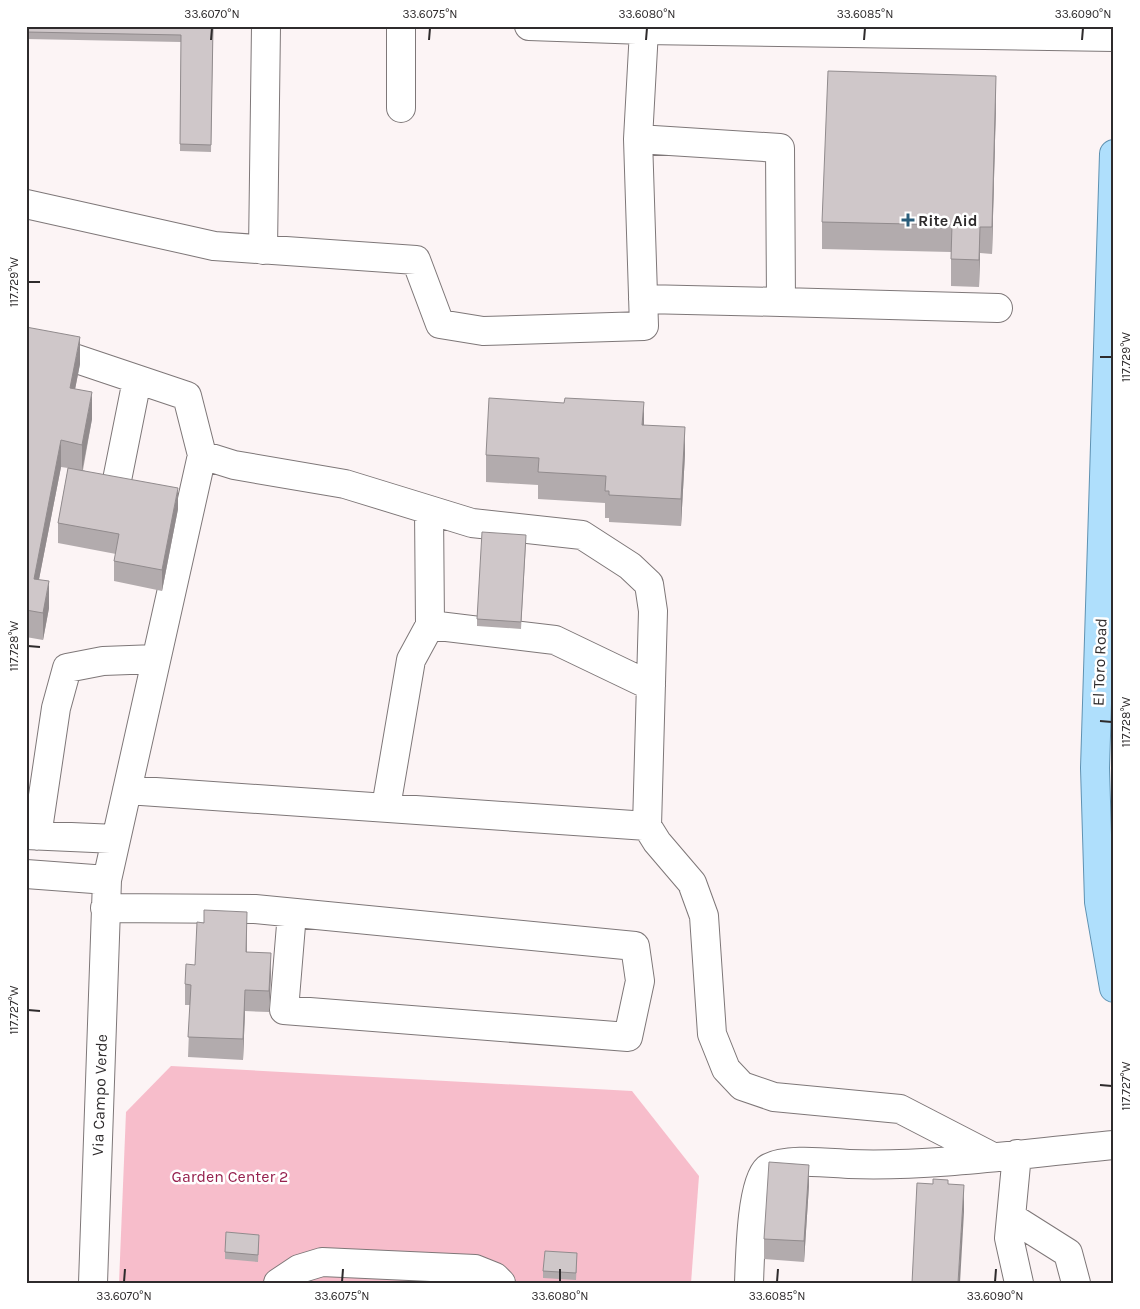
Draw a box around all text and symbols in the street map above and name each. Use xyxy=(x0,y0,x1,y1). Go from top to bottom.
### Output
text: 33.6070°N xyxy=(184,7,240,21)
text: 33.6075°N xyxy=(402,7,458,21)
text: 33.6080°N xyxy=(618,7,676,21)
text: 33.6085°N xyxy=(837,7,893,21)
text: 33.6090°N xyxy=(1055,7,1111,21)
place label: Rite Aid xyxy=(918,211,977,230)
marker: Rite Aid xyxy=(902,214,914,226)
text: 117.729°W xyxy=(7,257,21,307)
text: 117.729°W xyxy=(1119,332,1133,382)
street label: El Toro Road xyxy=(1088,618,1111,706)
text: 117.728°W xyxy=(7,620,21,671)
text: 117.728°W xyxy=(1119,696,1133,747)
text: 117.727°W xyxy=(7,985,21,1034)
street label: Via Campo Verde xyxy=(88,1034,111,1156)
text: 117.727°W xyxy=(1119,1061,1133,1110)
park label: Garden Center 2 xyxy=(172,1167,288,1186)
text: 33.6070°N xyxy=(96,1289,152,1303)
text: 33.6075°N xyxy=(314,1289,370,1303)
text: 33.6080°N xyxy=(531,1289,589,1303)
text: 33.6085°N xyxy=(749,1289,805,1303)
text: 33.6090°N xyxy=(967,1289,1023,1303)

